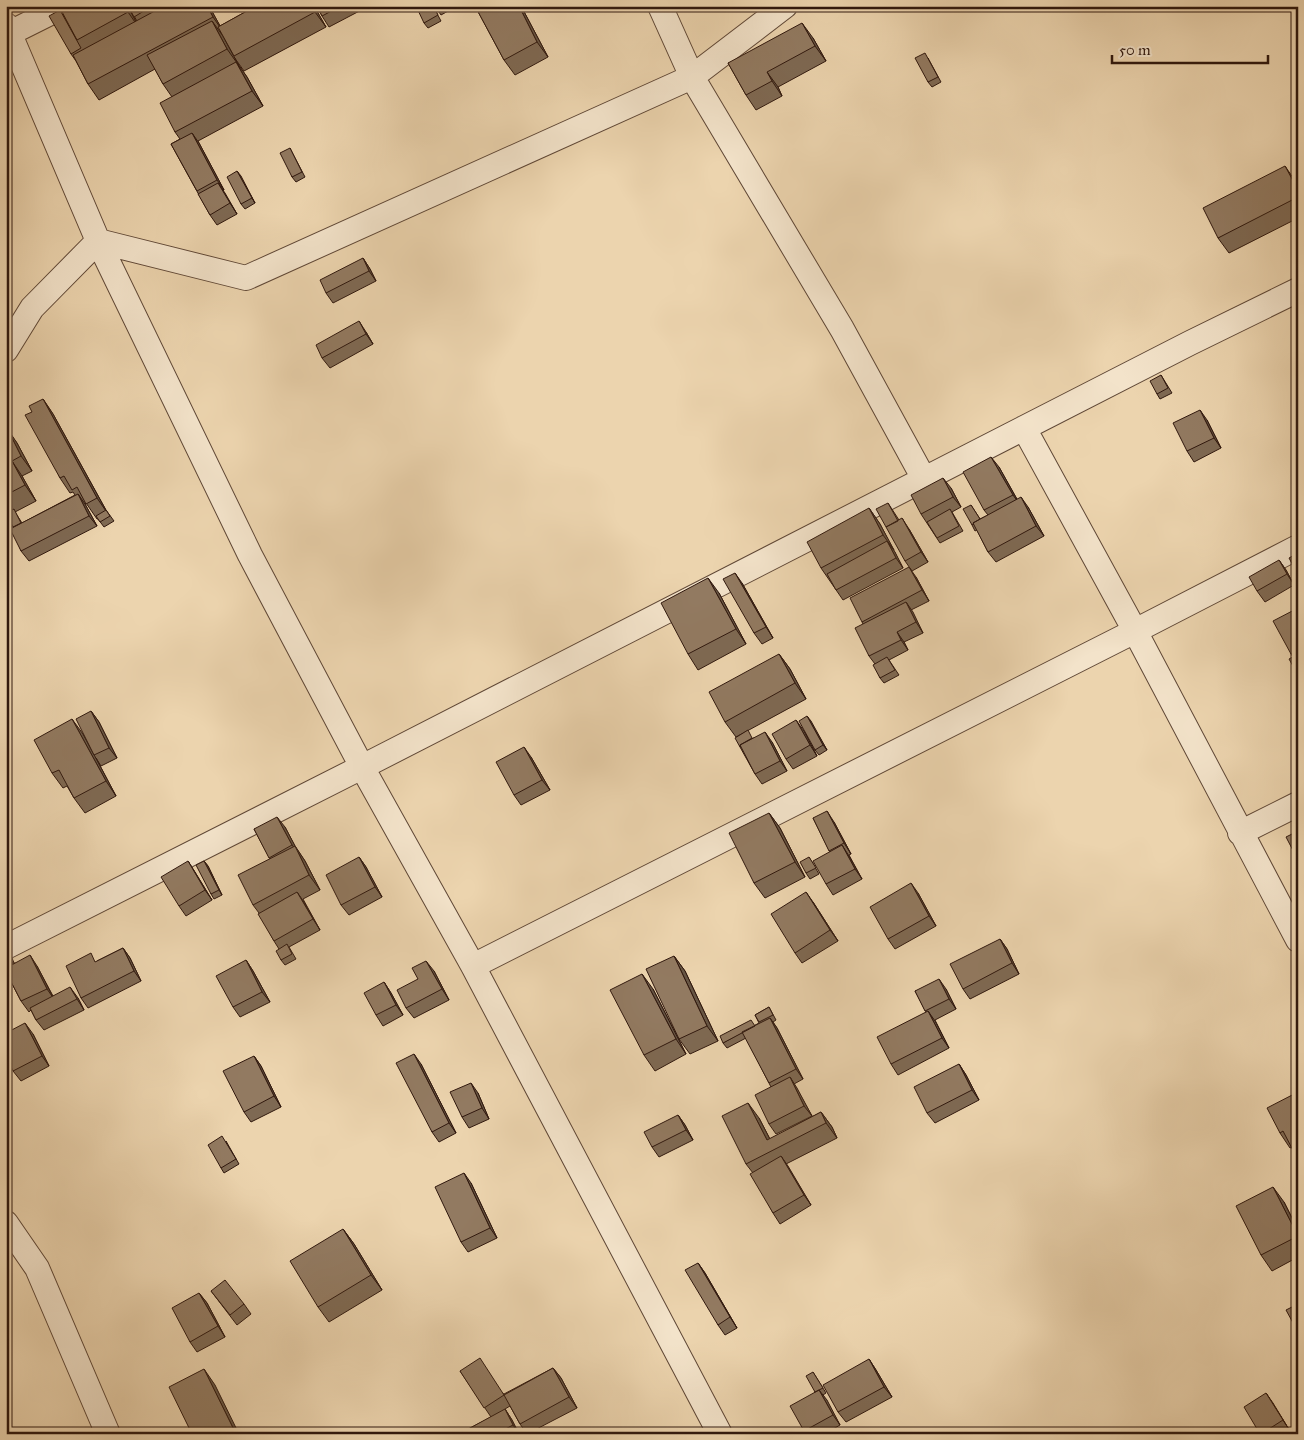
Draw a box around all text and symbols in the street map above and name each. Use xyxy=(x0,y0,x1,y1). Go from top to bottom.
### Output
scale bar xyxy=(1112,32,1268,64)
text: 50 m xyxy=(1119,41,1151,59)

